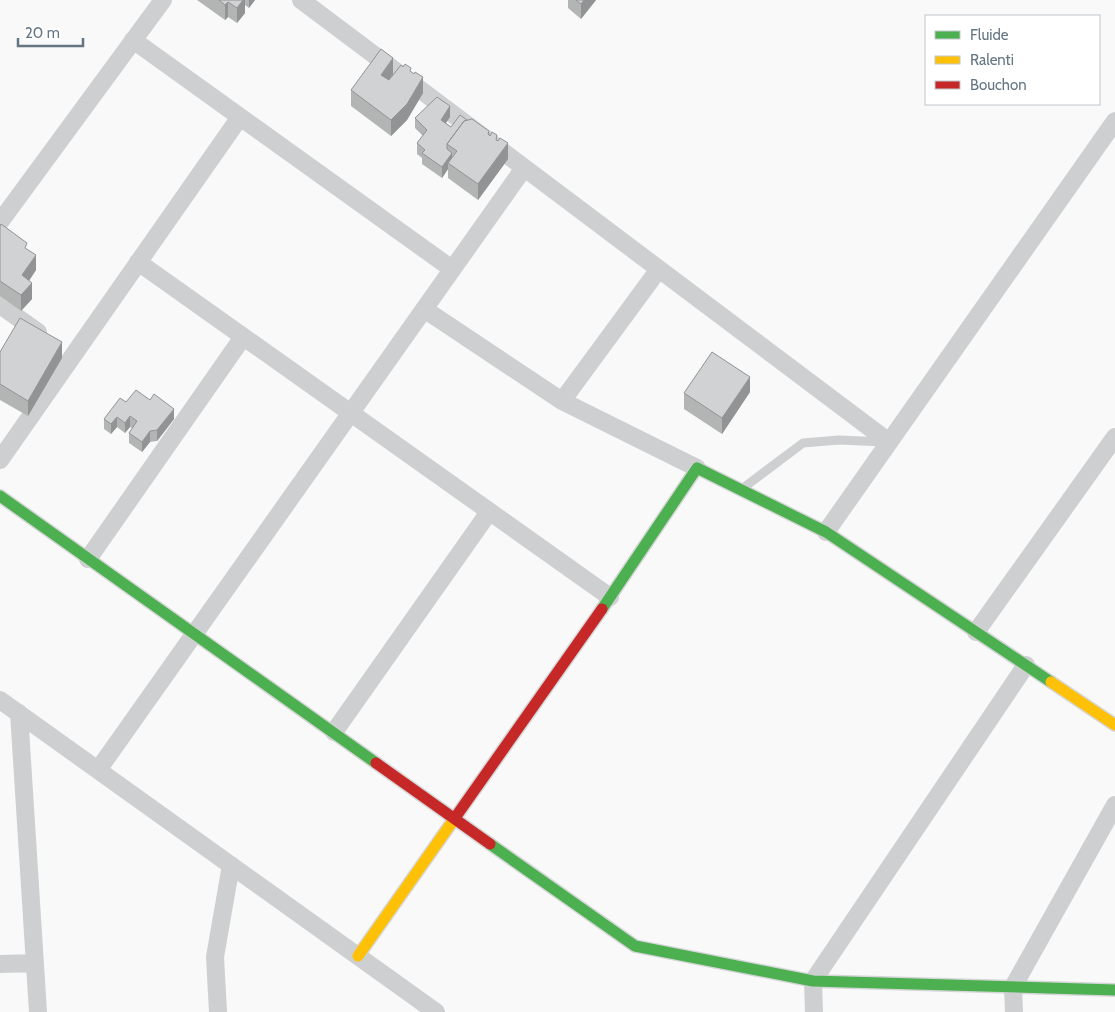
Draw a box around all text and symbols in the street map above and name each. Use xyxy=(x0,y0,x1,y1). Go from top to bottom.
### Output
scale bar xyxy=(18,15,82,47)
legend xyxy=(925,15,1100,105)
text: 20 m xyxy=(25,24,60,42)
text: Fluide xyxy=(970,26,1009,44)
text: Ralenti xyxy=(970,51,1014,69)
text: Bouchon xyxy=(970,76,1027,94)

